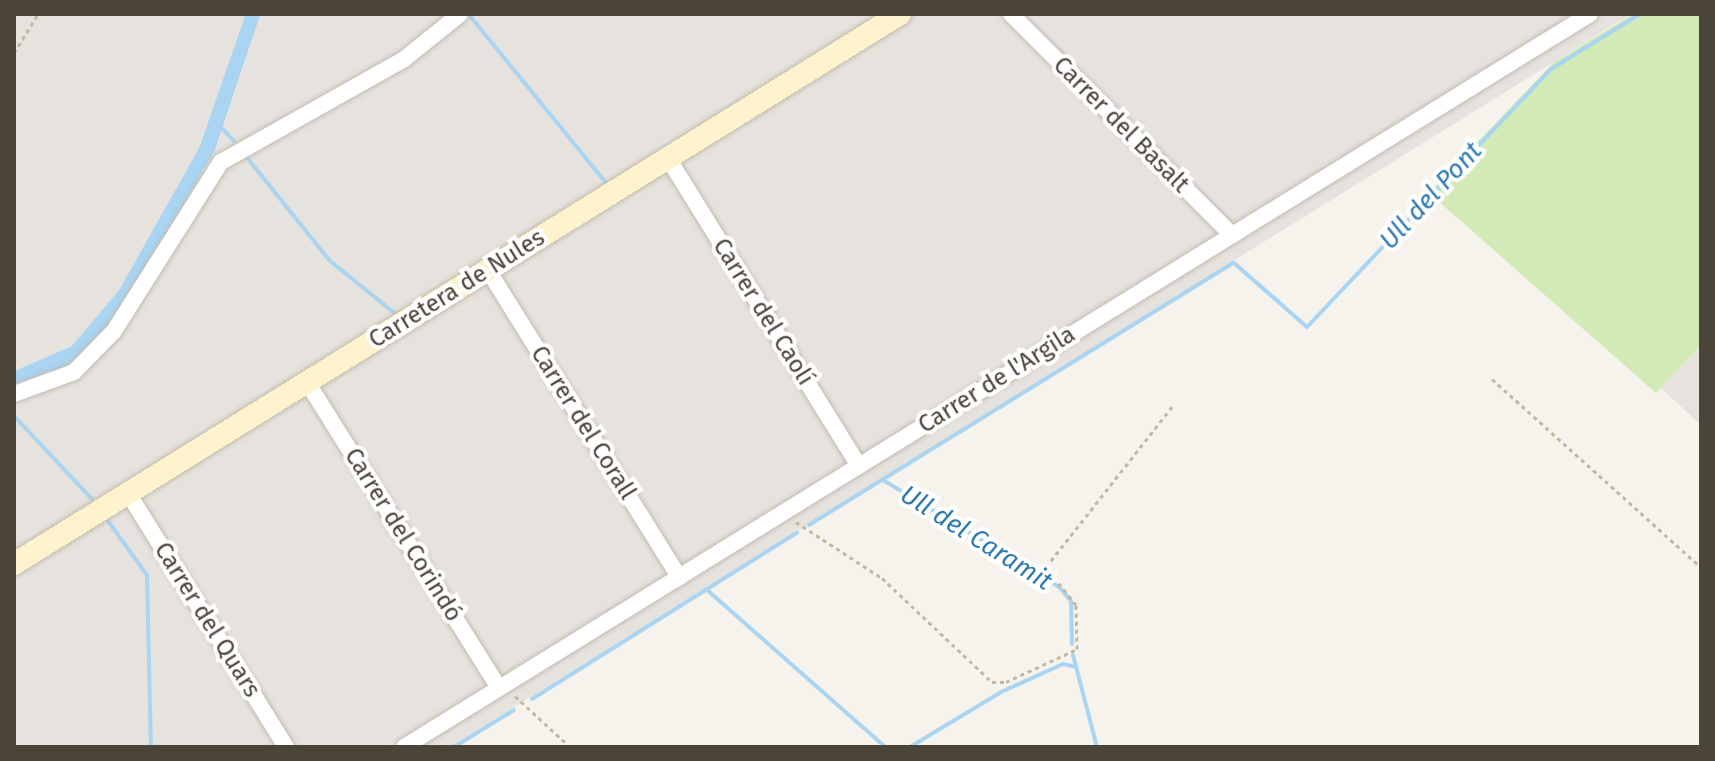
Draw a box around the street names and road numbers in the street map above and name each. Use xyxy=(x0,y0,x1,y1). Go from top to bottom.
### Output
street label: Carrer del Basalt xyxy=(1047,51,1195,199)
street label: Carretera de Nules xyxy=(364,223,550,355)
street label: Carrer del Caolí xyxy=(706,233,820,391)
street label: Carrer de l'Argila xyxy=(913,320,1081,440)
street label: Carrer del Corall xyxy=(524,341,642,505)
street label: Carrer del Corindó xyxy=(338,443,468,627)
street label: Carrer del Quars xyxy=(148,537,266,703)

